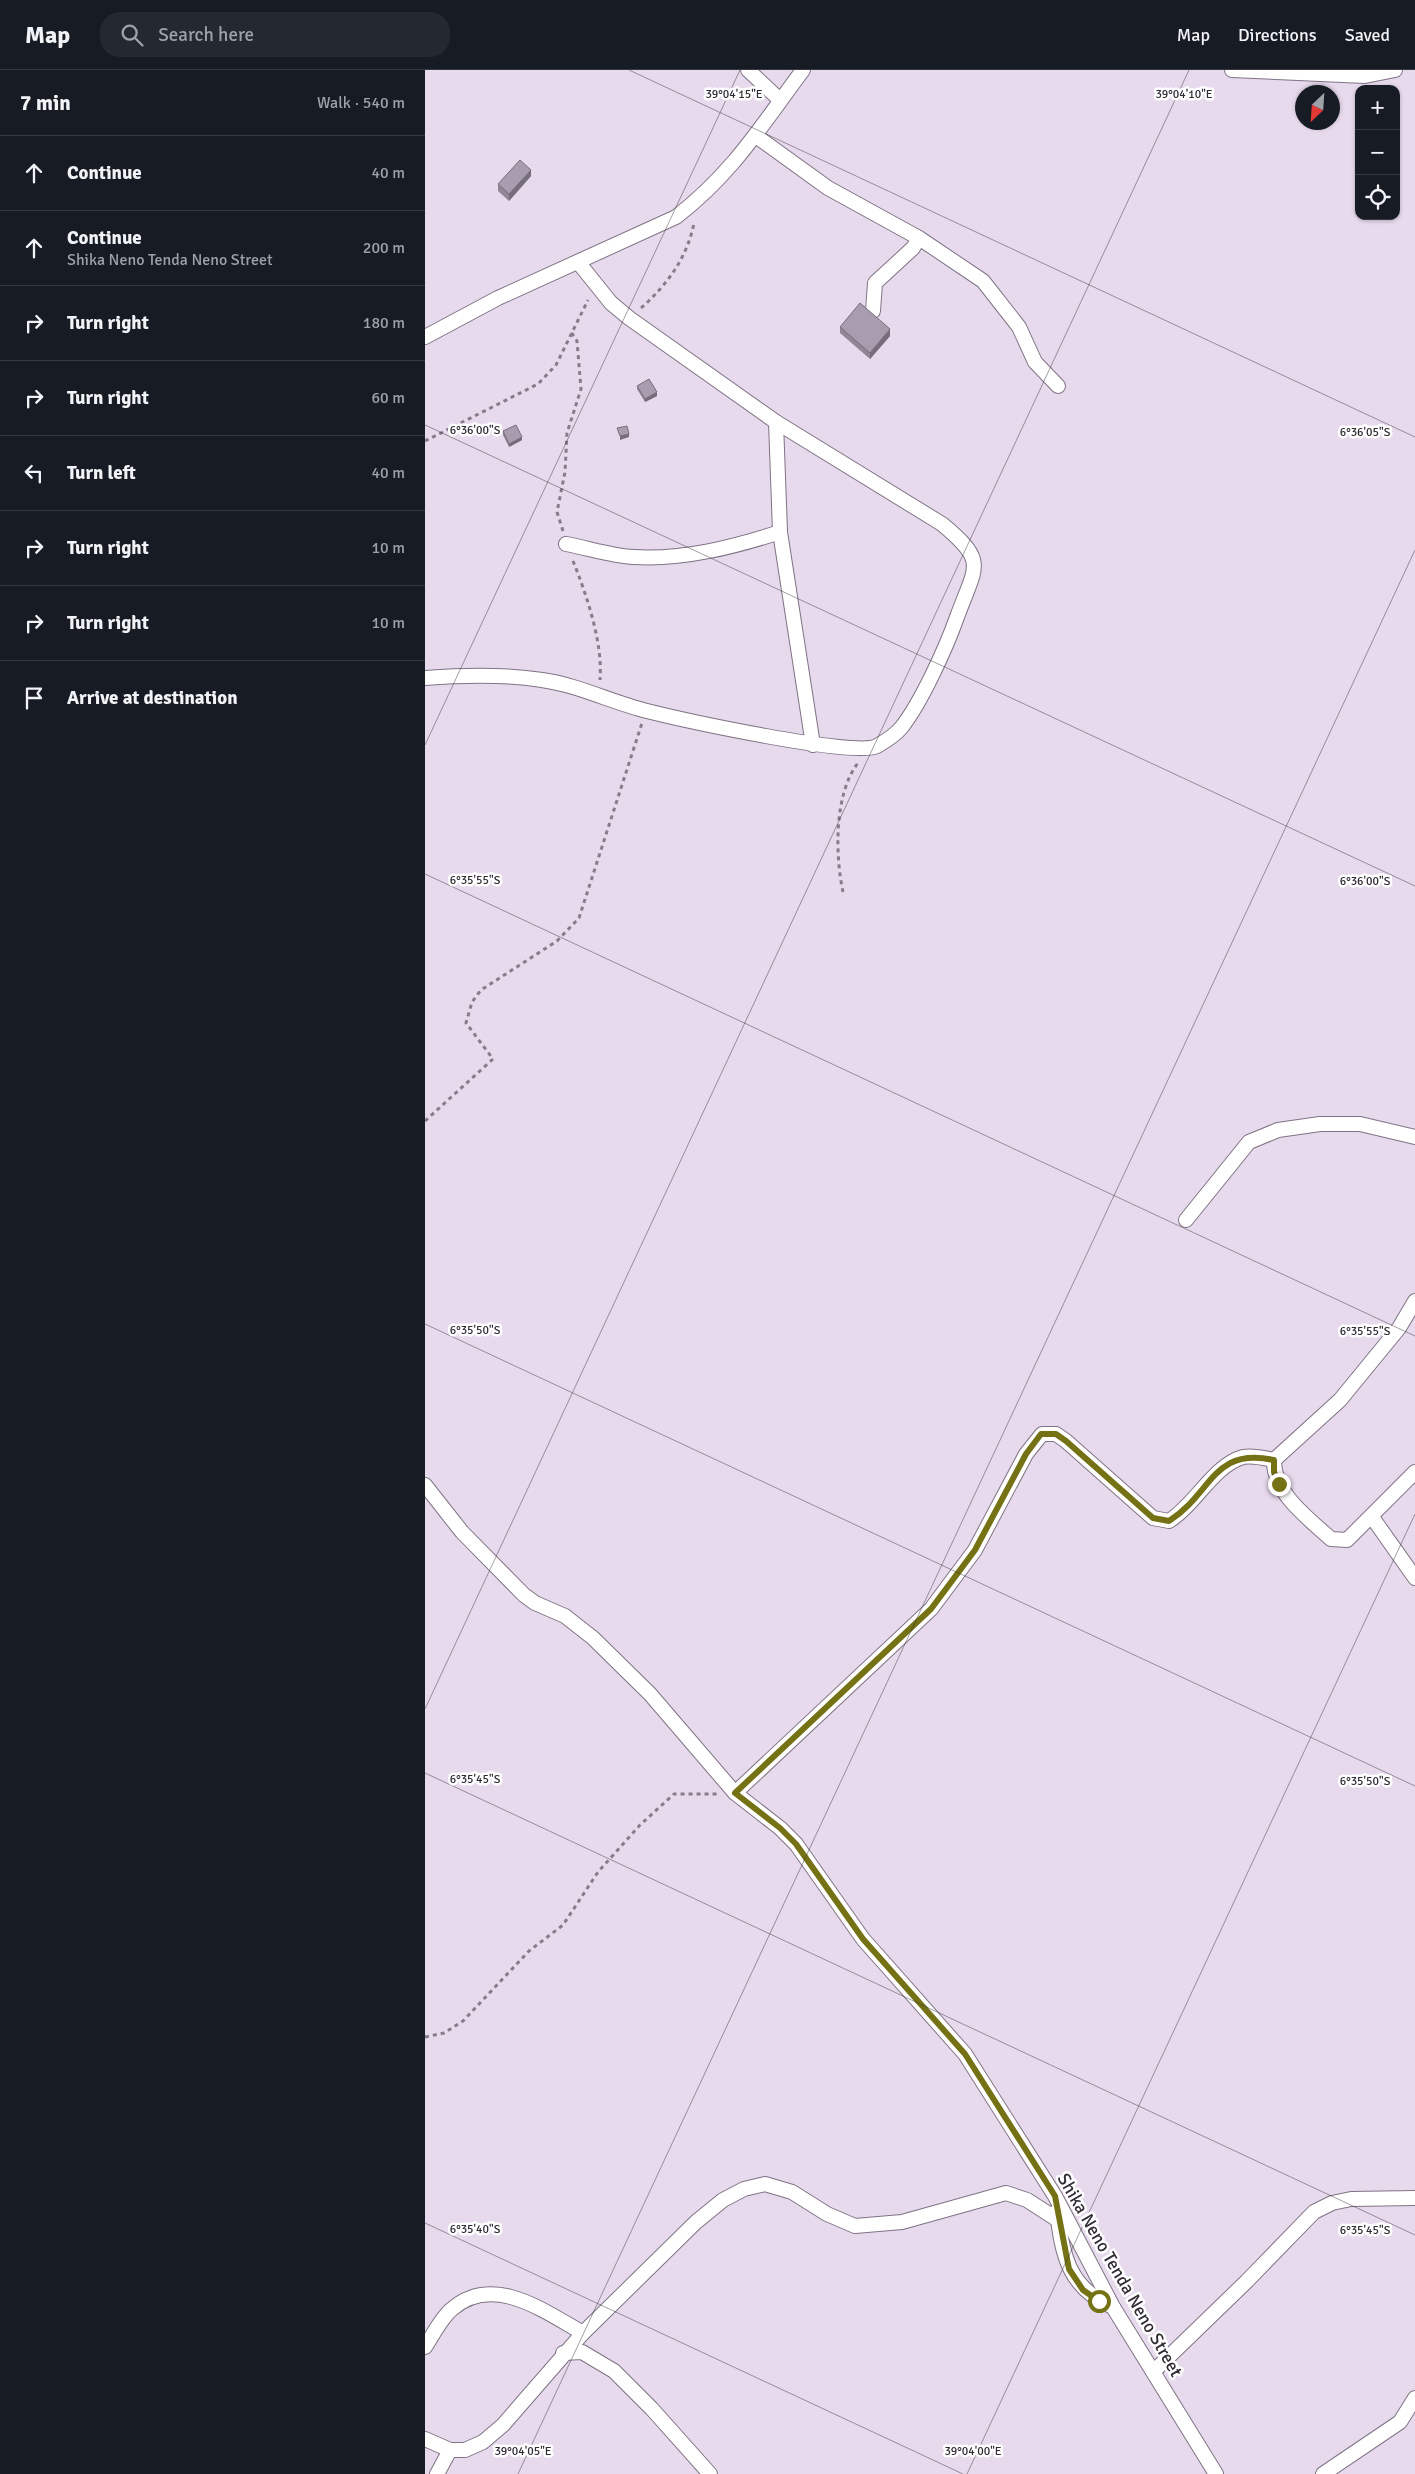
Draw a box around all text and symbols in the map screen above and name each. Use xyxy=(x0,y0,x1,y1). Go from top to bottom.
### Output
search box xyxy=(100,12,450,57)
text: Map xyxy=(25,20,70,50)
icon: search xyxy=(118,21,146,49)
text: Search here xyxy=(158,23,254,47)
text: Map xyxy=(1177,24,1210,46)
text: Directions xyxy=(1238,24,1317,46)
text: Saved xyxy=(1345,24,1390,46)
north arrow xyxy=(1295,85,1340,130)
map controls xyxy=(1355,85,1400,220)
button: + xyxy=(1355,85,1400,130)
text: 39°04'15"E xyxy=(705,87,763,102)
text: 39°04'10"E xyxy=(1155,87,1213,102)
text: 7 min xyxy=(20,90,71,116)
text: Walk · 540 m xyxy=(317,93,405,113)
button: − xyxy=(1355,130,1400,175)
icon: ahead xyxy=(20,159,48,187)
text: Continue xyxy=(67,161,142,185)
text: 40 m xyxy=(371,163,405,183)
button: locate xyxy=(1355,175,1400,220)
text: Continue xyxy=(67,226,142,250)
icon: ahead xyxy=(20,234,48,262)
text: 200 m xyxy=(363,238,405,258)
text: Shika Neno Tenda Neno Street xyxy=(67,250,273,270)
icon: right xyxy=(20,309,48,337)
text: Turn right xyxy=(67,311,149,335)
text: 180 m xyxy=(363,313,405,333)
icon: right xyxy=(20,384,48,412)
text: Turn right xyxy=(67,386,149,410)
text: 60 m xyxy=(371,388,405,408)
text: 6°36'00"S xyxy=(450,423,501,438)
text: 6°36'05"S xyxy=(1340,425,1391,440)
icon: left xyxy=(20,459,48,487)
text: Turn left xyxy=(67,461,136,485)
text: 40 m xyxy=(371,463,405,483)
icon: right xyxy=(20,534,48,562)
text: Turn right xyxy=(67,536,149,560)
text: 10 m xyxy=(371,538,405,558)
icon: right xyxy=(20,609,48,637)
text: Turn right xyxy=(67,611,149,635)
text: 10 m xyxy=(371,613,405,633)
icon: arrive xyxy=(20,684,48,712)
text: Arrive at destination xyxy=(67,686,238,710)
text: 6°35'55"S xyxy=(450,873,501,888)
text: 6°36'00"S xyxy=(1340,874,1391,889)
text: 6°35'50"S xyxy=(450,1323,501,1338)
text: 6°35'55"S xyxy=(1340,1324,1391,1339)
route end xyxy=(1268,1473,1291,1496)
text: 6°35'45"S xyxy=(450,1772,501,1787)
text: 6°35'50"S xyxy=(1340,1774,1391,1789)
street label: Shika Neno Tenda Neno Street xyxy=(1053,2169,1187,2381)
text: 6°35'40"S xyxy=(450,2222,501,2237)
text: 6°35'45"S xyxy=(1340,2223,1391,2238)
route start xyxy=(1088,2290,1111,2313)
text: 39°04'05"E xyxy=(494,2444,552,2459)
text: 39°04'00"E xyxy=(944,2444,1002,2459)

